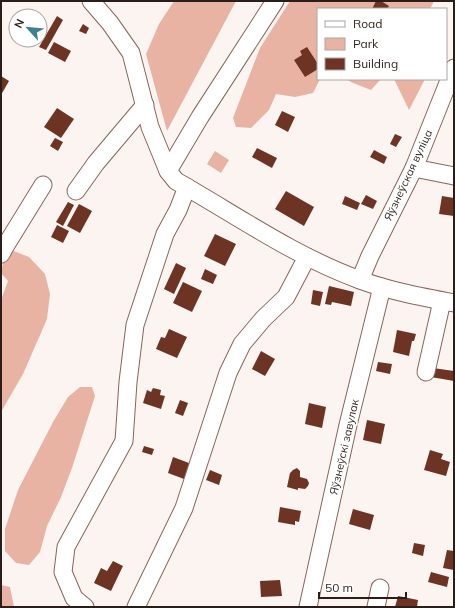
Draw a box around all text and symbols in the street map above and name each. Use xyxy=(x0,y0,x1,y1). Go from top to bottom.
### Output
north arrow xyxy=(8,8,48,48)
legend xyxy=(317,8,447,80)
text: Road xyxy=(353,16,382,31)
text: N xyxy=(11,17,27,30)
text: Park xyxy=(353,36,379,51)
text: Building xyxy=(353,56,398,71)
street label: Яўзнеўская вуліца xyxy=(381,127,435,223)
street label: Яўзнеўскі завулак xyxy=(326,398,362,496)
scale bar xyxy=(319,574,406,600)
text: 50 m xyxy=(325,580,353,595)

